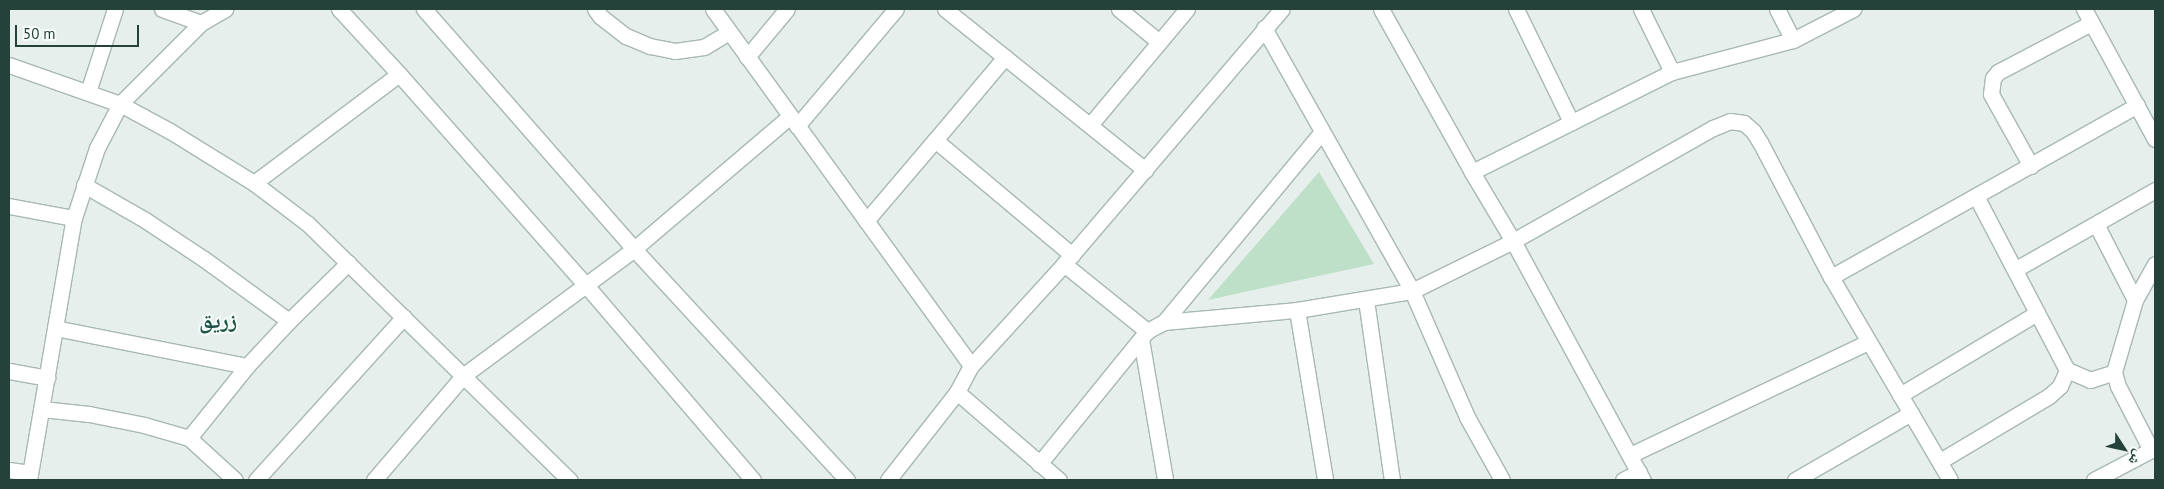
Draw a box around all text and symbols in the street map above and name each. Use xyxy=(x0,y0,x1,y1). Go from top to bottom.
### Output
scale bar xyxy=(18,15,141,47)
text: 50 m xyxy=(23,24,56,43)
district label: زريق xyxy=(199,308,237,334)
north arrow xyxy=(2099,424,2149,474)
text: ش xyxy=(2125,446,2148,469)

